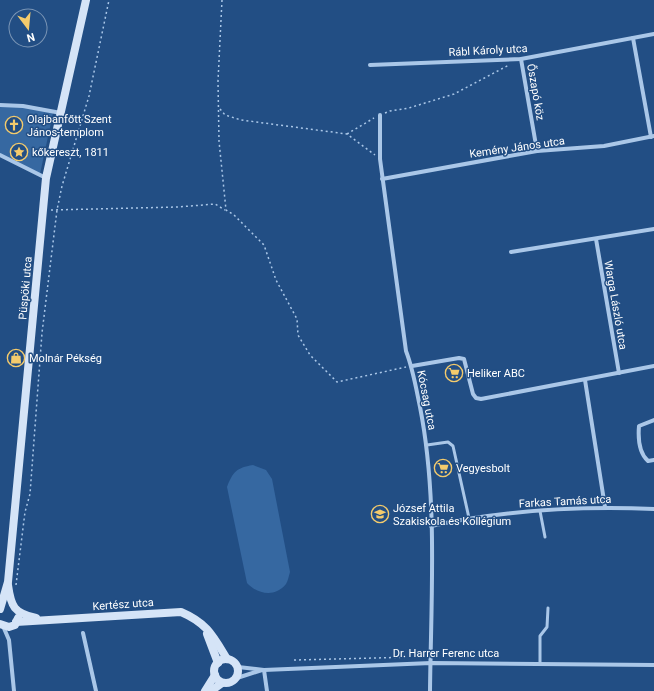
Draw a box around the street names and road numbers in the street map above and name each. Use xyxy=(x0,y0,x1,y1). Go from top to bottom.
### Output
street label: Rábl Károly utca xyxy=(448,42,528,59)
street label: Őszapó köz xyxy=(524,63,547,122)
street label: Kemény János utca xyxy=(468,134,566,161)
street label: Püspöki utca xyxy=(16,256,35,320)
street label: Warga László utca xyxy=(601,260,630,351)
street label: Kócsag utca xyxy=(414,369,439,431)
street label: Farkas Tamás utca xyxy=(518,493,612,510)
street label: Kertész utca xyxy=(92,596,154,613)
street label: Dr. Harrer Ferenc utca xyxy=(393,647,499,660)

